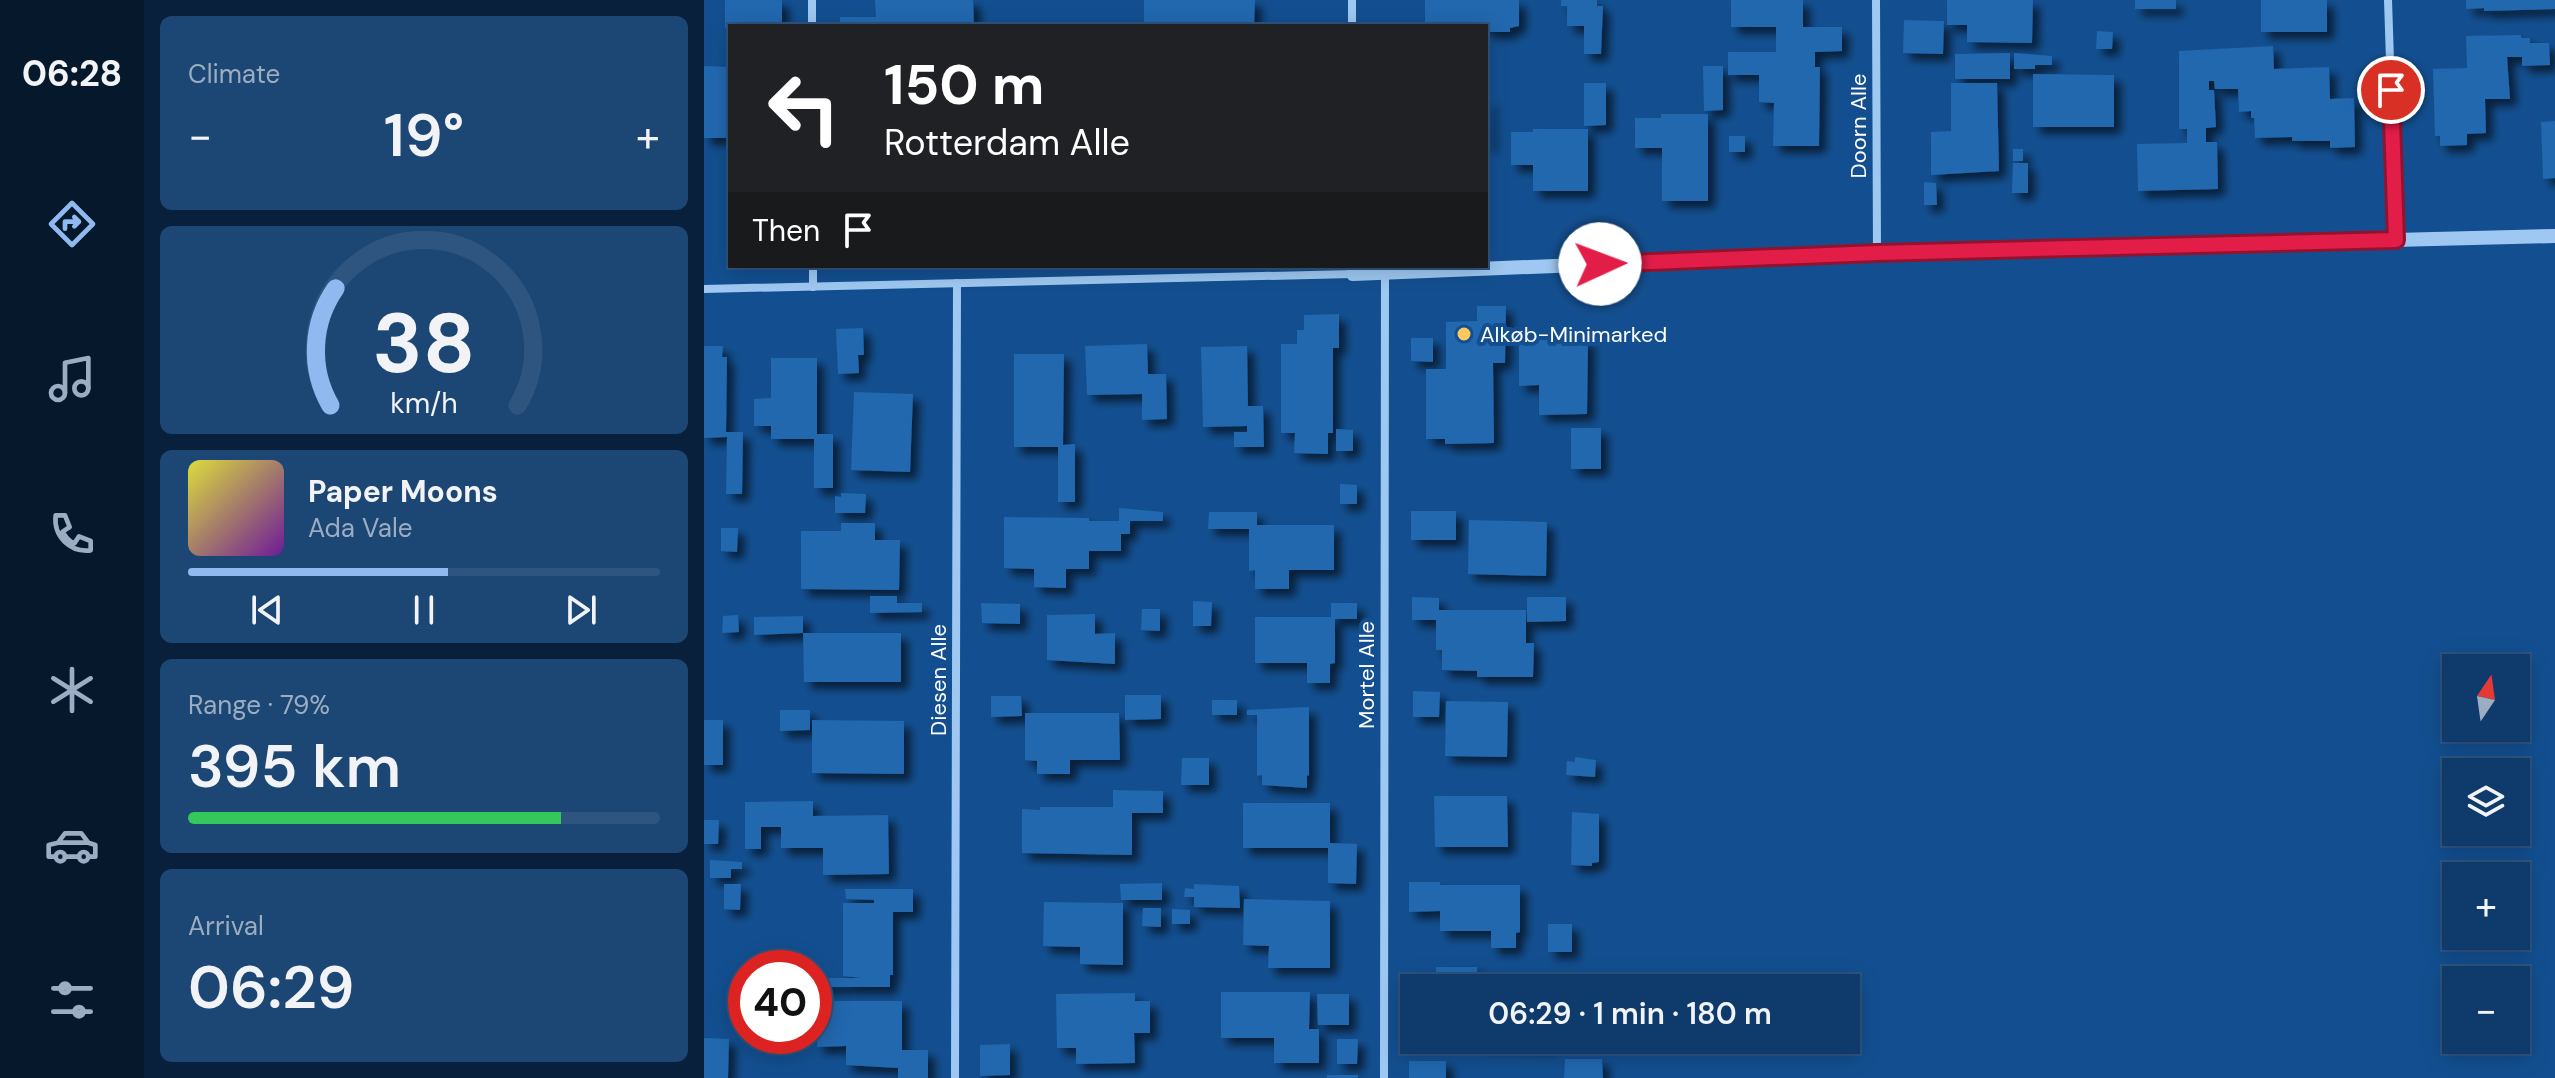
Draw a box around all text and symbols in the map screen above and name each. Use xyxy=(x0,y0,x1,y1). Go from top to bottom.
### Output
text: 150 m xyxy=(884,48,1045,121)
text: 06:28 xyxy=(22,50,122,97)
icon: left xyxy=(752,56,856,160)
pin xyxy=(2357,56,2425,124)
text: Climate xyxy=(188,57,280,91)
icon: arrive xyxy=(2369,68,2413,112)
street label: Doorn Alle xyxy=(1844,74,1873,178)
text: 19° xyxy=(384,96,464,175)
text: − xyxy=(188,107,212,165)
text: + xyxy=(636,107,660,165)
text: Rotterdam Alle xyxy=(884,119,1130,166)
icon: directions xyxy=(44,196,100,252)
icon: arrive xyxy=(836,208,880,252)
text: Then xyxy=(752,211,820,250)
position arrow xyxy=(1558,222,1642,306)
text: 38 xyxy=(373,288,475,397)
place label: Alkøb-Minimarked xyxy=(1480,320,1667,349)
marker: Alkøb-Minimarked xyxy=(1455,325,1473,343)
icon: music xyxy=(44,351,100,407)
text: km/h xyxy=(390,385,458,422)
text: Paper Moons xyxy=(308,472,498,511)
icon: phone xyxy=(44,506,100,562)
text: Ada Vale xyxy=(308,511,413,545)
icon: previous xyxy=(245,588,289,632)
icon: pause xyxy=(402,588,446,632)
icon: next xyxy=(559,588,603,632)
street label: Mortel Alle xyxy=(1352,621,1381,729)
street label: Diesen Alle xyxy=(924,624,953,736)
north arrow xyxy=(2442,654,2530,742)
map controls xyxy=(2442,654,2530,1054)
icon: climate xyxy=(44,662,100,718)
text: Range · 79% xyxy=(188,688,330,722)
text: 395 km xyxy=(188,727,401,806)
button: layers xyxy=(2442,758,2530,846)
icon: car xyxy=(44,817,100,873)
button: + xyxy=(2442,862,2530,950)
text: Arrival xyxy=(188,909,264,943)
text: 06:29 xyxy=(188,948,354,1027)
speed limit sign: 40 xyxy=(728,950,832,1054)
button: − xyxy=(2442,966,2530,1054)
icon: filters xyxy=(44,972,100,1028)
text: 06:29 · 1 min · 180 m xyxy=(1488,994,1772,1033)

